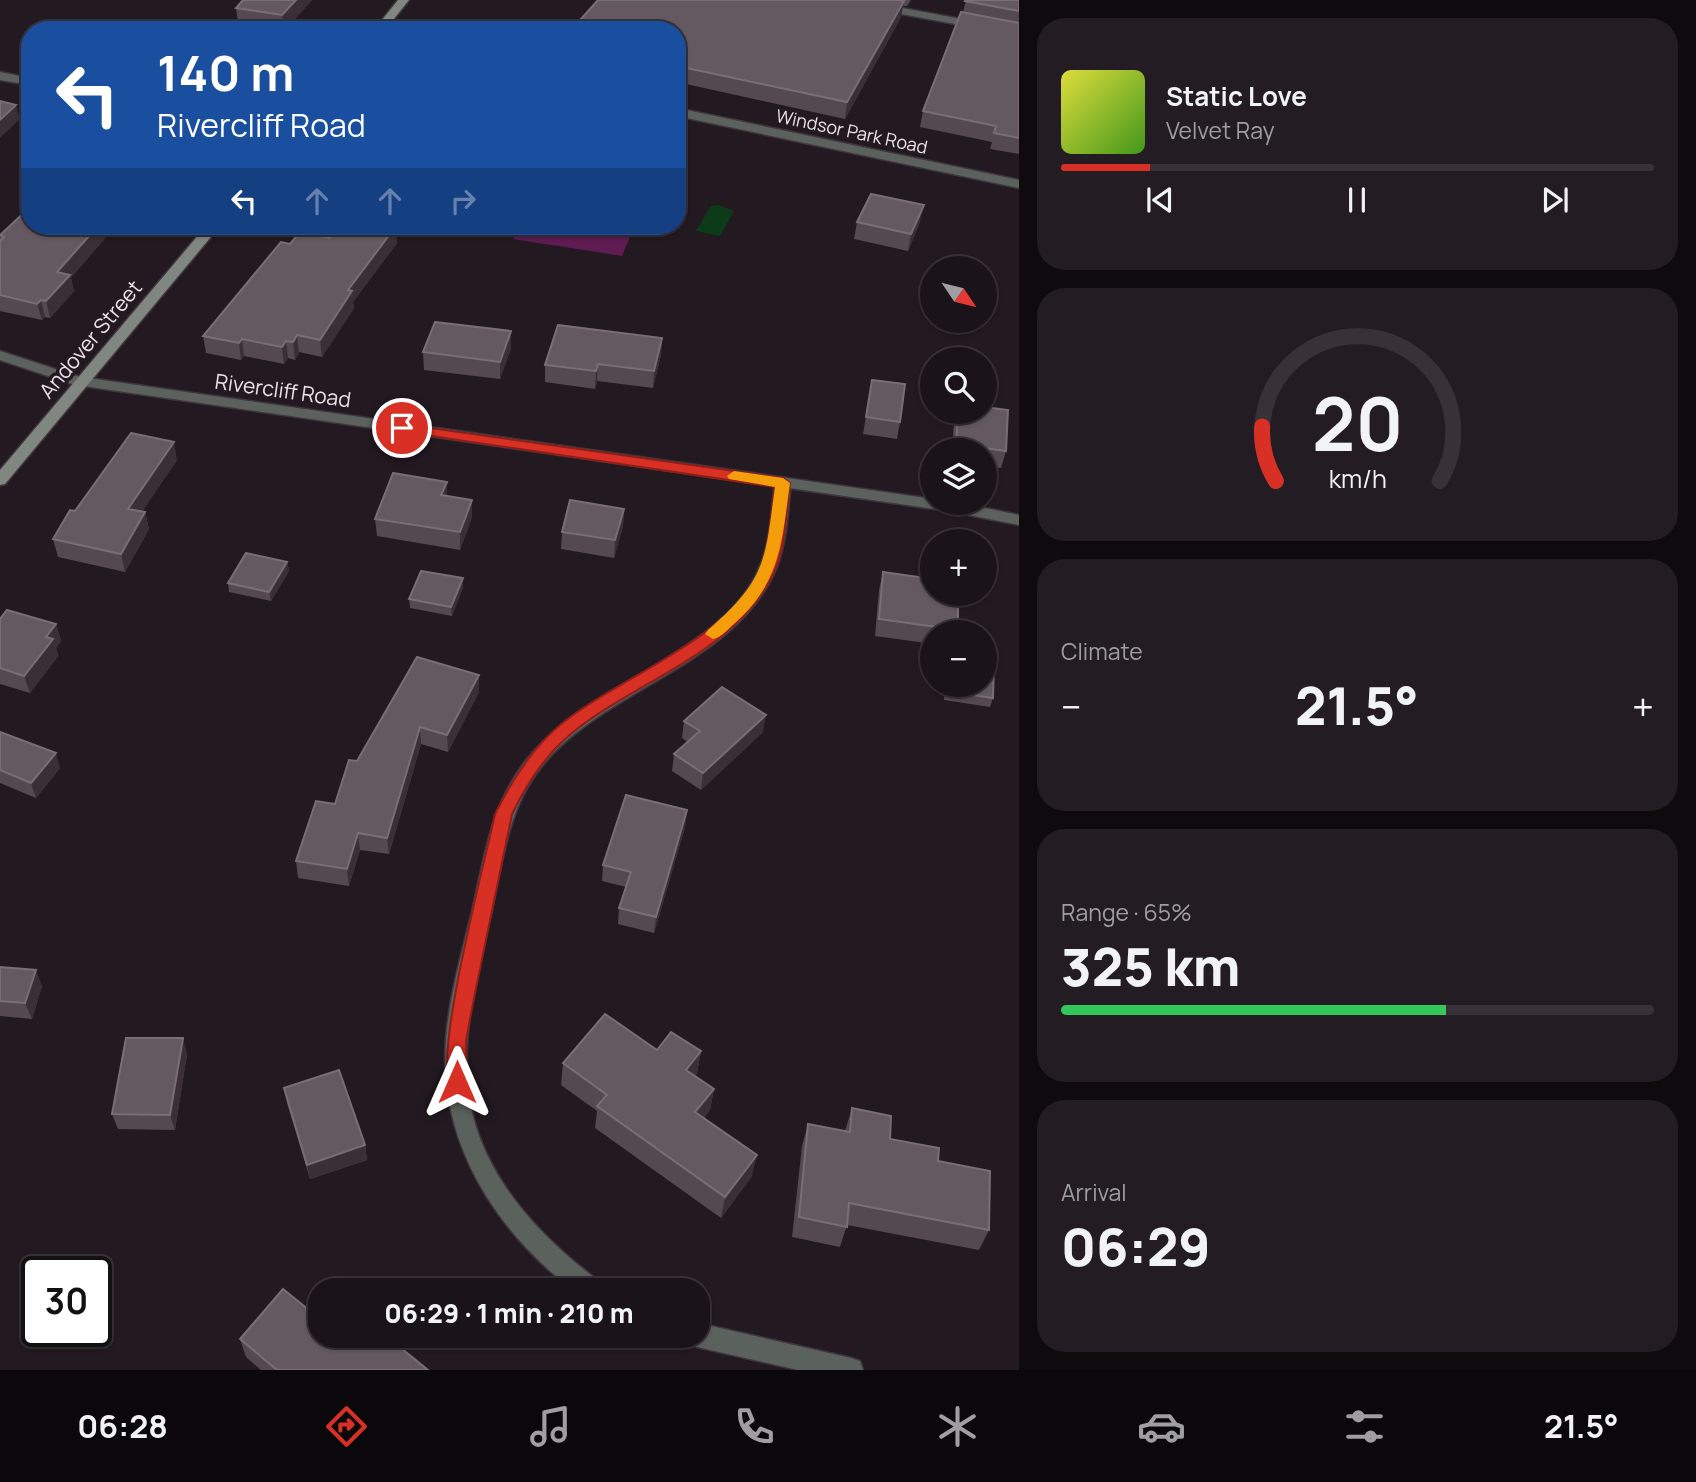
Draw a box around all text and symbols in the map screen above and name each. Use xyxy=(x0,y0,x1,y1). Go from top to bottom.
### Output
text: 140 m xyxy=(157,39,294,106)
icon: left xyxy=(42,49,133,140)
text: Static Love xyxy=(1166,78,1307,114)
text: Rivercliff Road xyxy=(157,103,366,147)
street label: Windsor Park Road xyxy=(774,103,930,159)
text: Velvet Ray xyxy=(1166,114,1275,146)
icon: previous xyxy=(1141,181,1179,219)
icon: pause xyxy=(1338,181,1376,219)
icon: next xyxy=(1536,181,1574,219)
icon: left xyxy=(225,182,263,220)
icon: ahead xyxy=(298,182,336,220)
icon: ahead xyxy=(371,182,409,220)
icon: right xyxy=(444,182,482,220)
north arrow xyxy=(920,256,998,332)
map controls xyxy=(920,256,997,697)
street label: Andover Street xyxy=(32,274,148,404)
button: search xyxy=(920,347,997,424)
street label: Rivercliff Road xyxy=(213,367,353,413)
text: 20 xyxy=(1312,373,1403,473)
pin xyxy=(372,398,432,458)
icon: arrive xyxy=(383,409,421,447)
button: layers xyxy=(920,438,997,515)
text: km/h xyxy=(1328,460,1387,495)
button: + xyxy=(920,529,997,606)
button: − xyxy=(920,620,997,697)
text: Climate xyxy=(1061,635,1143,667)
text: 21.5° xyxy=(1295,670,1419,741)
text: − xyxy=(1061,680,1082,732)
text: + xyxy=(1632,680,1654,732)
text: Range · 65% xyxy=(1061,896,1192,928)
text: 325 km xyxy=(1061,931,1241,1002)
position arrow xyxy=(420,1045,494,1119)
text: Arrival xyxy=(1061,1176,1127,1208)
text: 06:29 xyxy=(1061,1211,1211,1282)
speed limit sign: 30 xyxy=(21,1256,112,1347)
text: 06:29 · 1 min · 210 m xyxy=(384,1295,634,1331)
icon: directions xyxy=(322,1402,371,1451)
icon: music xyxy=(526,1402,575,1451)
icon: phone xyxy=(730,1402,779,1451)
icon: climate xyxy=(933,1402,982,1451)
icon: car xyxy=(1137,1402,1186,1451)
icon: filters xyxy=(1340,1402,1389,1451)
text: 06:28 xyxy=(77,1404,168,1448)
text: 21.5° xyxy=(1544,1404,1619,1448)

